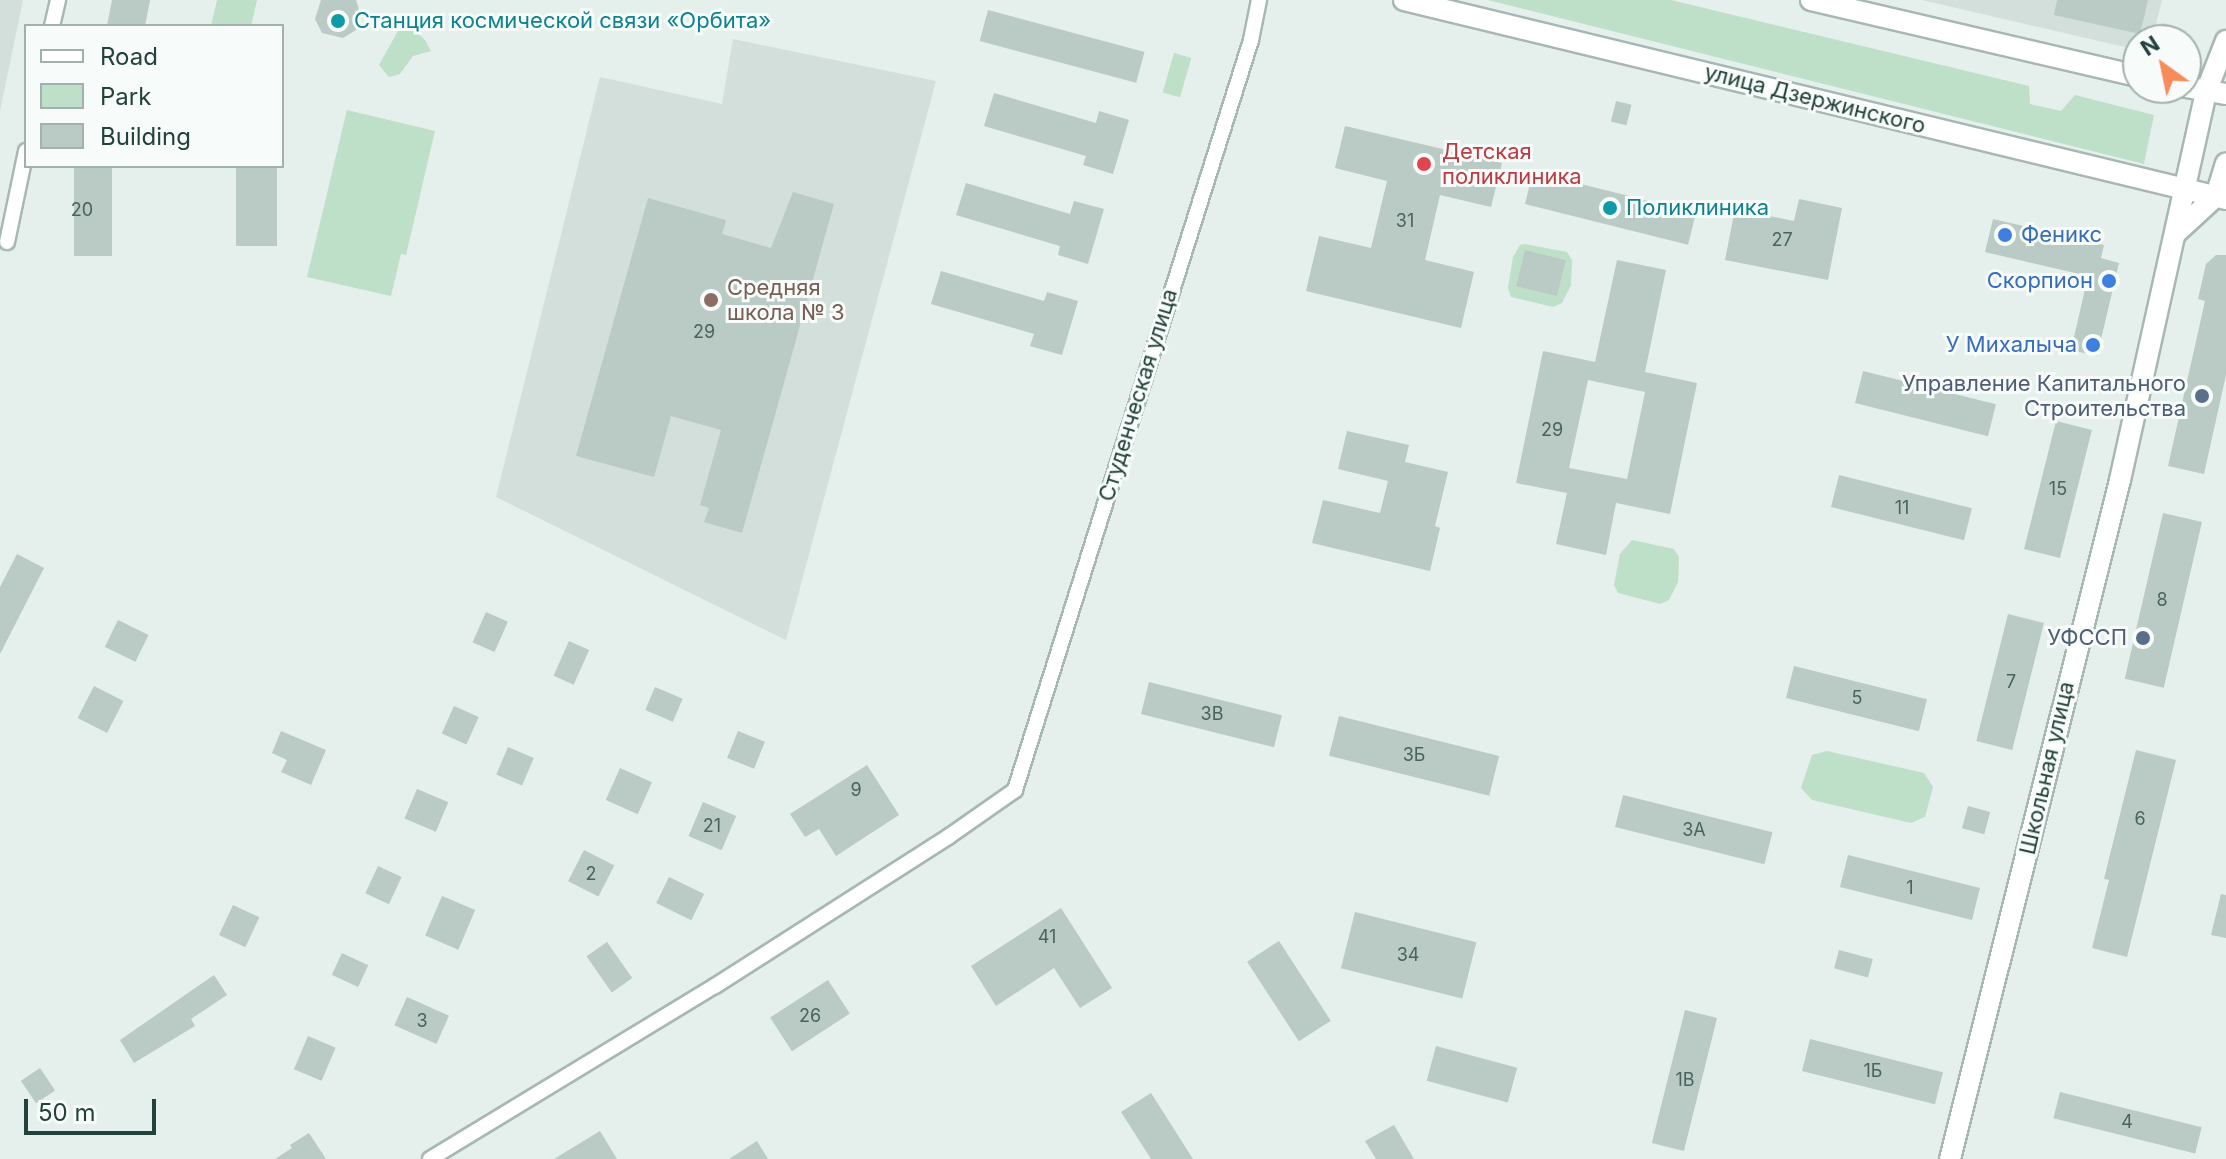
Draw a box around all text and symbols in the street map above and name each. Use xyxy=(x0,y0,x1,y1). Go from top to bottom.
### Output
place label: Станция космической связи «Орбита» xyxy=(354,8,771,34)
marker: Станция космической связи «Орбита» xyxy=(329,12,347,30)
legend xyxy=(24,24,284,168)
north arrow xyxy=(2122,24,2202,104)
text: N xyxy=(2136,30,2164,61)
text: Road xyxy=(100,42,158,71)
street label: улица Дзержинского xyxy=(1702,59,1928,139)
text: Park xyxy=(100,82,151,111)
text: Building xyxy=(100,122,191,151)
place label: Детская поликлиника xyxy=(1442,138,1582,190)
marker: Детская поликлиника xyxy=(1413,153,1435,175)
place label: Поликлиника xyxy=(1626,195,1769,221)
house number: 20 xyxy=(71,199,93,221)
marker: Поликлиника xyxy=(1601,199,1619,217)
house number: 31 xyxy=(1396,210,1414,232)
place label: Феникс xyxy=(2021,222,2102,248)
marker: Феникс xyxy=(1996,226,2014,244)
house number: 27 xyxy=(1771,229,1793,251)
place label: Скорпион xyxy=(1987,268,2093,294)
marker: Скорпион xyxy=(2100,272,2118,290)
place label: Средняя школа № 3 xyxy=(727,274,845,326)
street label: Студенческая улица xyxy=(1093,285,1183,505)
marker: Средняя школа № 3 xyxy=(702,291,720,309)
house number: 29 xyxy=(693,321,715,343)
place label: У Михалыча xyxy=(1946,332,2077,358)
marker: У Михалыча xyxy=(2084,336,2102,354)
place label: Управление Капитального Строительства xyxy=(1902,370,2186,422)
marker: Управление Капитального Строительства xyxy=(2193,387,2211,405)
house number: 29 xyxy=(1541,419,1563,441)
house number: 15 xyxy=(2049,478,2067,500)
house number: 11 xyxy=(1895,497,1909,519)
house number: 8 xyxy=(2156,589,2168,611)
place label: УФССП xyxy=(2047,625,2127,651)
marker: УФССП xyxy=(2134,629,2152,647)
house number: 7 xyxy=(2006,671,2016,693)
street label: Школьная улица xyxy=(2014,679,2080,857)
house number: 5 xyxy=(1852,687,1862,709)
house number: 3В xyxy=(1201,703,1223,725)
house number: 3Б xyxy=(1403,744,1425,766)
house number: 9 xyxy=(850,779,862,801)
house number: 6 xyxy=(2134,808,2146,830)
house number: 21 xyxy=(703,815,721,837)
house number: 3А xyxy=(1682,819,1706,841)
house number: 2 xyxy=(586,863,596,885)
house number: 1 xyxy=(1906,877,1914,899)
house number: 41 xyxy=(1038,926,1056,948)
house number: 34 xyxy=(1397,944,1419,966)
house number: 26 xyxy=(799,1005,821,1027)
house number: 3 xyxy=(416,1010,428,1032)
house number: 1Б xyxy=(1864,1060,1882,1082)
house number: 1В xyxy=(1675,1069,1695,1091)
scale bar xyxy=(28,1083,160,1133)
text: 50 m xyxy=(38,1098,96,1127)
house number: 4 xyxy=(2121,1111,2133,1133)

